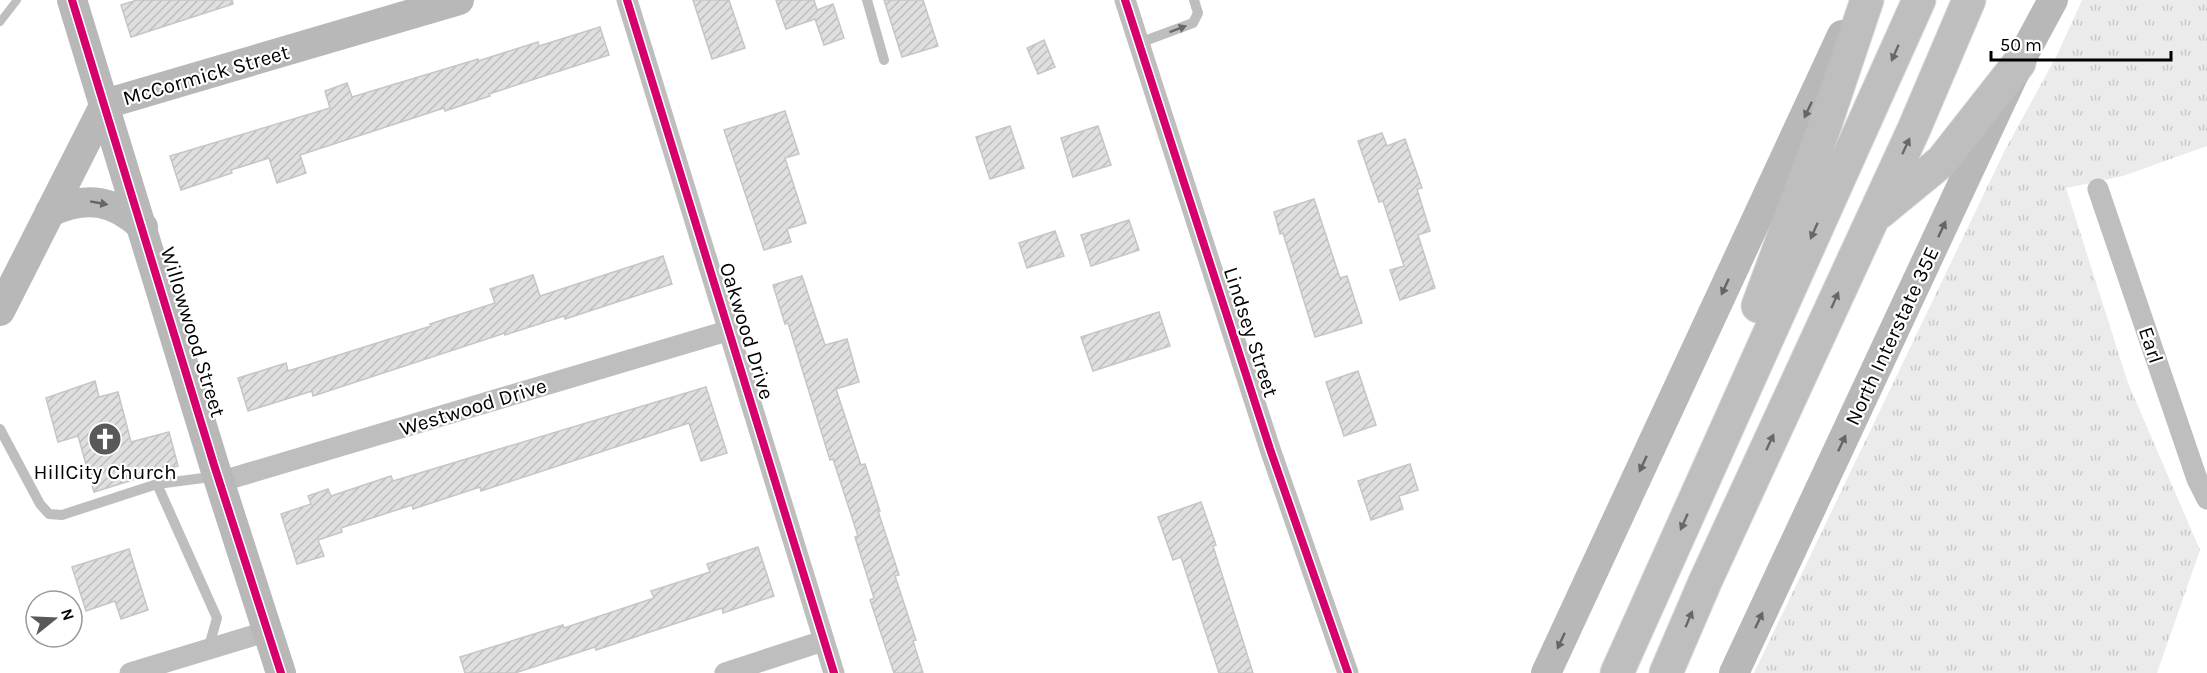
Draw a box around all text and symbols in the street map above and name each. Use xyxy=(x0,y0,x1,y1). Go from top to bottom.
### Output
one-way arrow xyxy=(1169,23,1187,33)
scale bar xyxy=(1991,24,2171,62)
text: 50 m xyxy=(2000,34,2042,56)
street label: McCormick Street xyxy=(120,40,292,110)
one-way arrow xyxy=(1890,45,1899,62)
one-way arrow xyxy=(1803,102,1812,119)
one-way arrow xyxy=(1902,137,1911,154)
one-way arrow xyxy=(90,199,109,208)
one-way arrow xyxy=(1938,220,1947,237)
one-way arrow xyxy=(1809,222,1819,240)
street label: North Interstate 35E xyxy=(1840,243,1944,429)
street label: Willowwood Street xyxy=(156,244,230,420)
street label: Oakwood Drive xyxy=(715,260,779,402)
street label: Lindsey Street xyxy=(1219,264,1283,400)
one-way arrow xyxy=(1720,278,1730,296)
one-way arrow xyxy=(1831,291,1841,309)
street label: Earl xyxy=(2134,324,2168,366)
street label: Westwood Drive xyxy=(397,373,549,441)
church icon: HillCity Church xyxy=(87,421,123,457)
one-way arrow xyxy=(1766,433,1775,450)
one-way arrow xyxy=(1837,435,1846,452)
one-way arrow xyxy=(1639,455,1648,472)
place label: HillCity Church xyxy=(33,460,177,484)
one-way arrow xyxy=(1679,514,1689,532)
north arrow xyxy=(24,589,84,649)
text: N xyxy=(57,606,79,623)
one-way arrow xyxy=(1685,610,1694,628)
one-way arrow xyxy=(1754,612,1763,629)
one-way arrow xyxy=(1556,632,1566,650)

